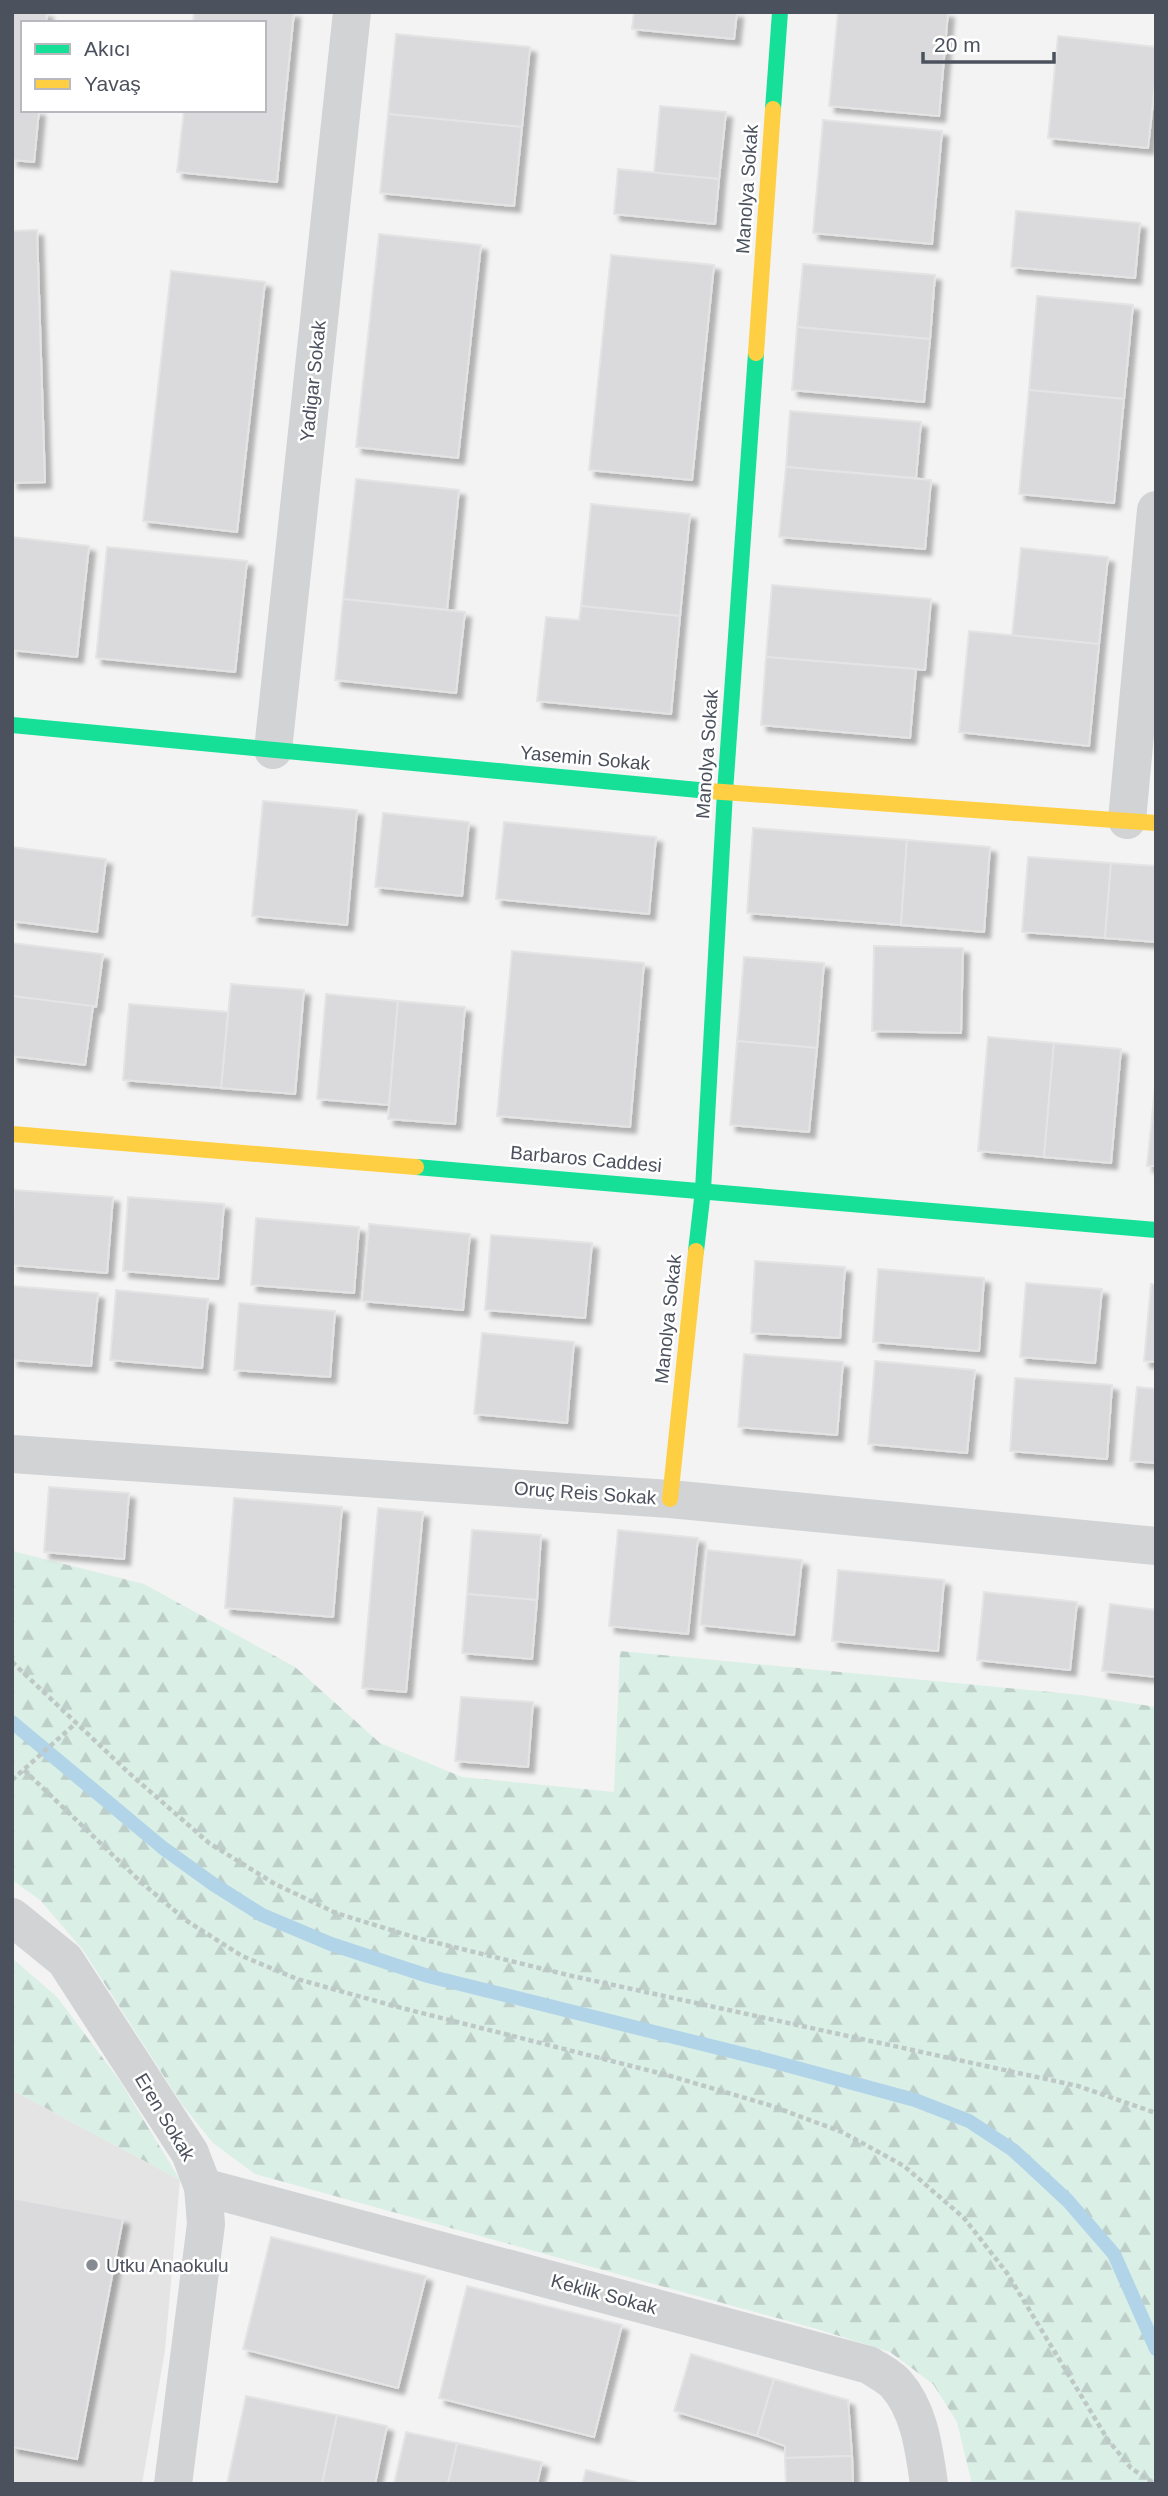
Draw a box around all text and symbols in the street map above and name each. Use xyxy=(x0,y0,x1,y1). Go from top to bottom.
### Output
legend xyxy=(21,21,266,112)
scale bar xyxy=(923,21,1054,65)
text: 20 m xyxy=(934,33,981,56)
text: Akıcı xyxy=(84,37,131,60)
text: Yavaş xyxy=(84,72,141,95)
street label: Manolya Sokak xyxy=(732,123,762,255)
street label: Yadigar Sokak xyxy=(296,319,330,443)
street label: Manolya Sokak xyxy=(692,688,722,820)
street label: Yasemin Sokak xyxy=(519,742,651,774)
street label: Barbaros Caddesi xyxy=(509,1142,663,1176)
street label: Manolya Sokak xyxy=(651,1253,685,1385)
street label: Oruç Reis Sokak xyxy=(513,1478,657,1508)
street label: Eren Sokak xyxy=(131,2069,200,2165)
place label: Utku Anaokulu xyxy=(106,2255,229,2276)
marker: Utku Anaokulu xyxy=(84,2257,100,2273)
street label: Keklik Sokak xyxy=(549,2270,660,2318)

